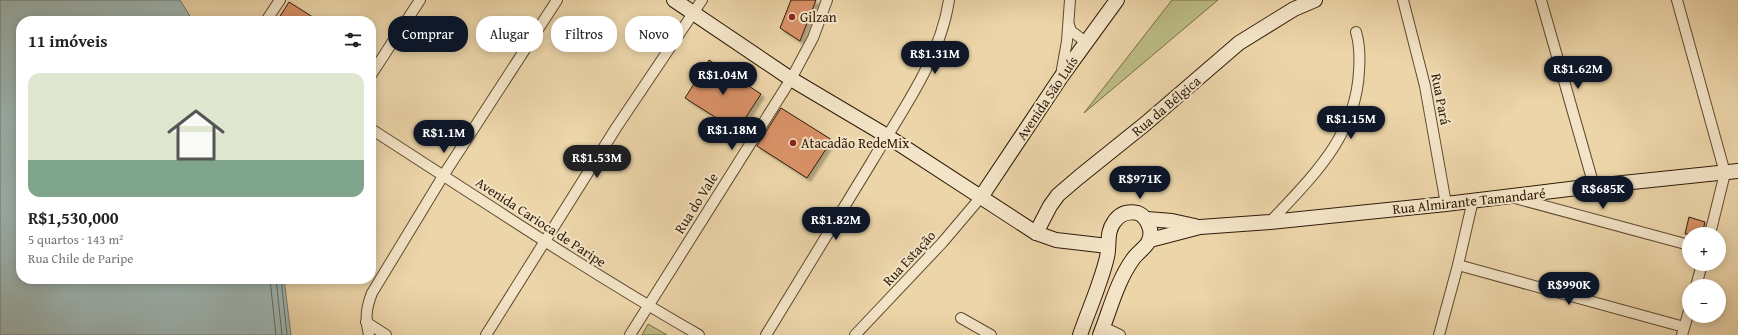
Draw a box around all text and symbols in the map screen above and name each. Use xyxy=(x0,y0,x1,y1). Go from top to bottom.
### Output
place label: Gilzan xyxy=(800,7,837,27)
marker: Gilzan xyxy=(787,12,797,22)
chip: Comprar xyxy=(388,16,468,52)
chip: Alugar xyxy=(476,16,543,52)
chip: Filtros xyxy=(551,16,617,52)
chip: Novo xyxy=(625,16,683,52)
text: 11 imóveis xyxy=(28,28,107,53)
icon: filters xyxy=(342,29,364,51)
pin: R$1.31M xyxy=(898,41,972,75)
text: R$1.31M xyxy=(910,44,960,63)
street label: Avenida São Luís xyxy=(1011,52,1083,144)
pin: R$1.62M xyxy=(1541,56,1615,90)
text: R$1.62M xyxy=(1553,59,1603,78)
pin: R$1.04M xyxy=(686,62,760,96)
text: R$1.04M xyxy=(698,65,748,84)
street label: Rua da Bélgica xyxy=(1127,71,1205,141)
street label: Rua Pará xyxy=(1426,72,1456,127)
icon: home xyxy=(160,99,232,171)
pin: R$1.15M xyxy=(1314,106,1388,140)
text: R$1.15M xyxy=(1326,109,1376,128)
pin: R$1.18M xyxy=(695,117,769,151)
pin: R$1.1M xyxy=(411,120,477,154)
text: R$1.18M xyxy=(707,120,757,139)
text: R$1.1M xyxy=(422,123,466,142)
place label: Atacadão RedeMix xyxy=(801,133,910,153)
marker: Atacadão RedeMix xyxy=(788,138,798,148)
pin: R$1.53M xyxy=(560,145,634,179)
text: R$1.53M xyxy=(572,148,622,167)
pin: R$971K xyxy=(1107,166,1173,200)
street label: Rua do Vale xyxy=(669,168,723,237)
text: R$971K xyxy=(1118,169,1162,188)
street label: Avenida Carioca de Paripe xyxy=(472,172,611,272)
pin: R$685K xyxy=(1570,176,1636,210)
text: R$685K xyxy=(1581,179,1625,198)
street label: Rua Almirante Tamandaré xyxy=(1391,183,1547,219)
text: R$1,530,000 xyxy=(28,205,119,230)
pin: R$1.82M xyxy=(799,207,873,241)
text: R$1.82M xyxy=(811,210,861,229)
street label: Rua Estação xyxy=(878,226,940,290)
map controls xyxy=(1682,227,1726,323)
button: + xyxy=(1682,227,1726,271)
text: 5 quartos · 143 m² xyxy=(28,230,123,249)
text: Rua Chile de Paripe xyxy=(28,249,133,268)
pin: R$990K xyxy=(1536,272,1602,306)
text: R$990K xyxy=(1547,275,1591,294)
button: − xyxy=(1682,279,1726,323)

